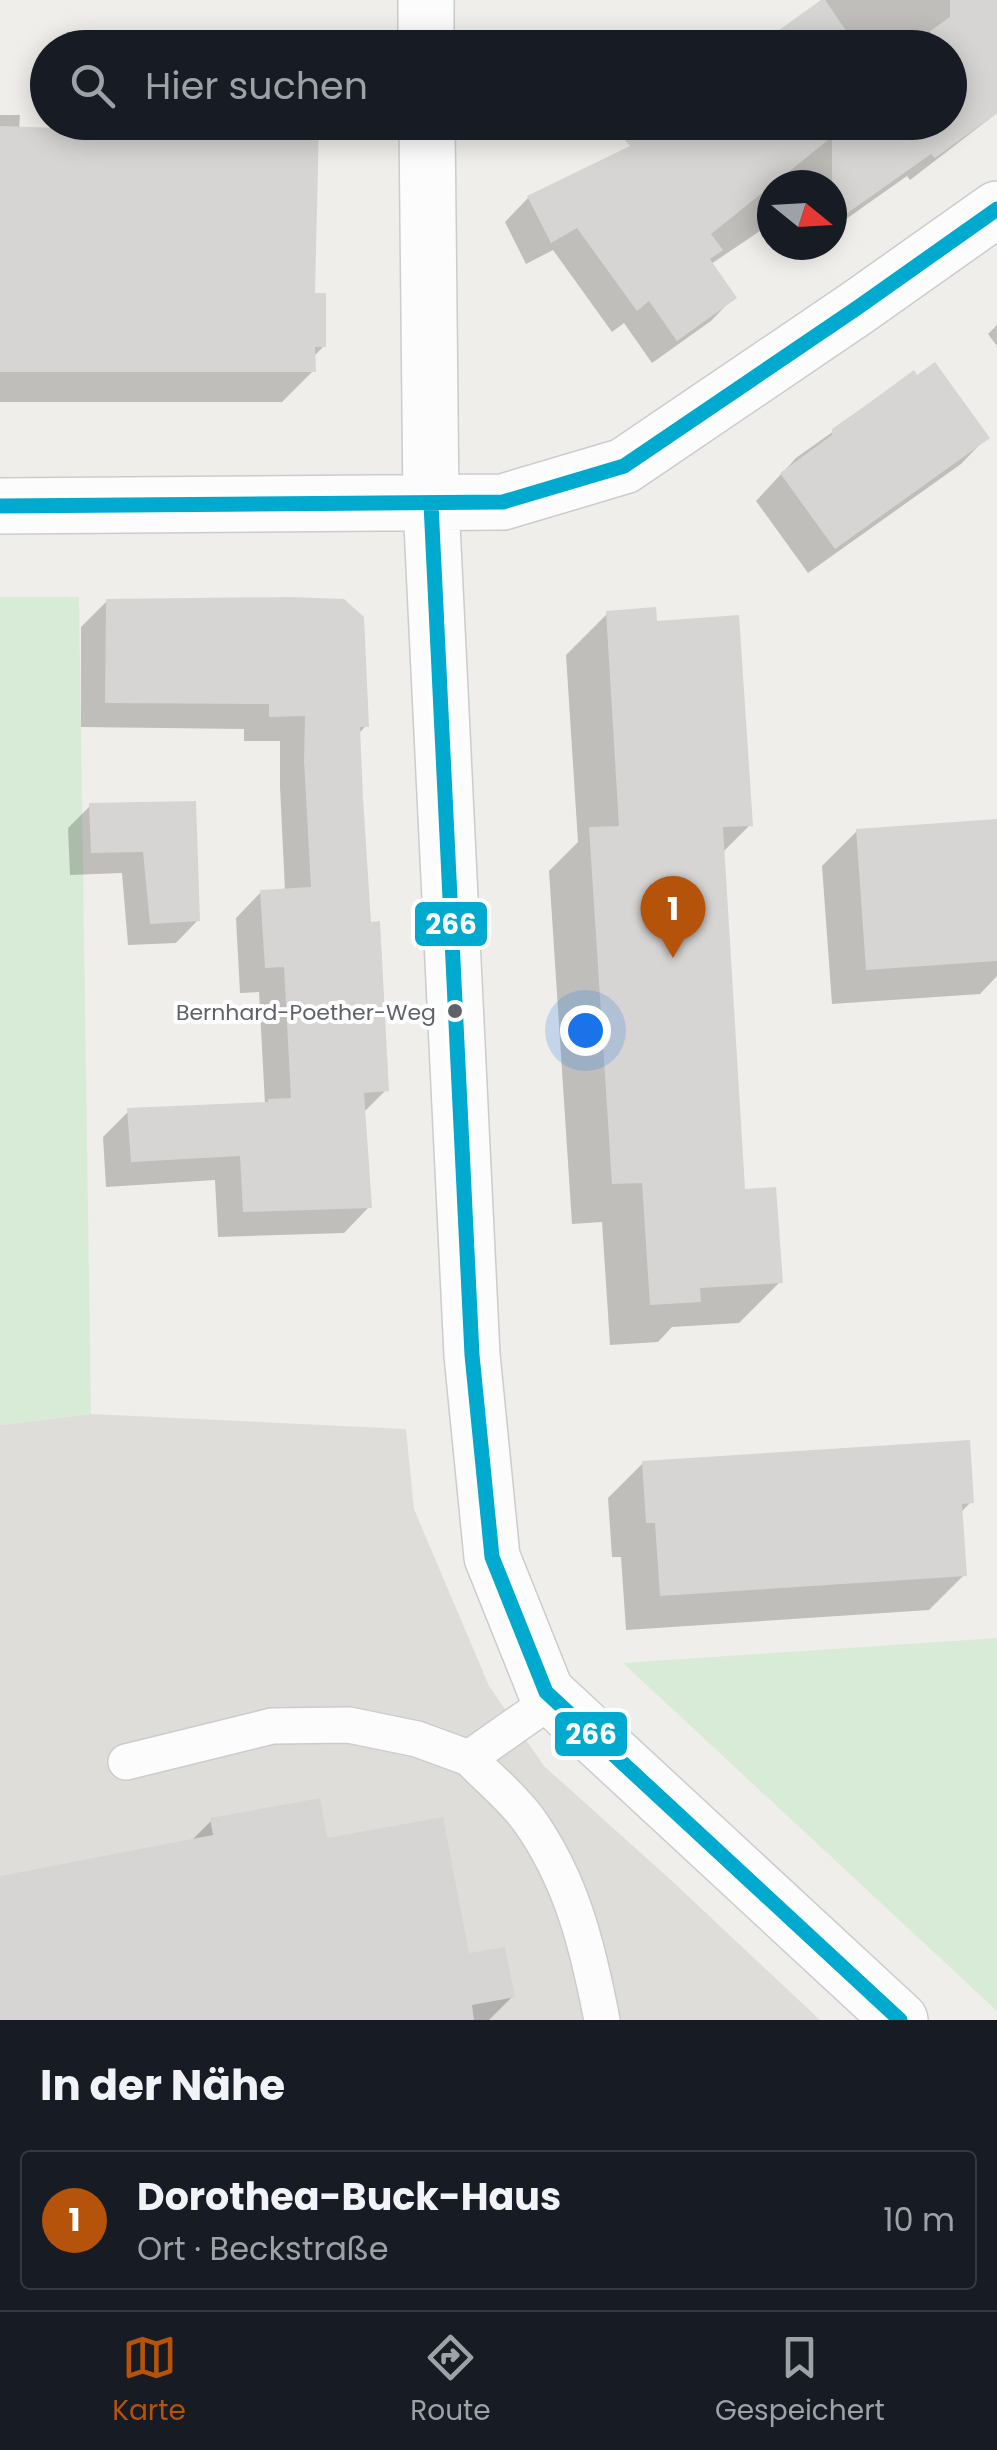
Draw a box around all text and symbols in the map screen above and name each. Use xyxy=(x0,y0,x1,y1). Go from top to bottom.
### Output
search box xyxy=(30,30,967,140)
icon: search xyxy=(65,58,120,113)
text: Hier suchen xyxy=(145,59,368,112)
north arrow xyxy=(757,170,847,260)
pin: 1 xyxy=(640,876,706,958)
line badge: 266 xyxy=(413,900,489,948)
text: 266 xyxy=(425,905,477,944)
place label: Bernhard-Poether-Weg xyxy=(176,997,436,1028)
marker: Bernhard-Poether-Weg xyxy=(445,1001,465,1021)
your location xyxy=(560,1005,611,1056)
line badge: 266 xyxy=(553,1710,629,1758)
text: 266 xyxy=(565,1715,617,1754)
text: In der Nähe xyxy=(40,2056,285,2115)
text: Dorothea-Buck-Haus xyxy=(137,2170,561,2223)
text: 1 xyxy=(68,2197,81,2242)
text: 10 m xyxy=(883,2197,955,2242)
text: Ort · Beckstraße xyxy=(137,2226,389,2271)
tab: Karte xyxy=(112,2330,186,2432)
tab: Route xyxy=(410,2330,491,2432)
tab: Gespeichert xyxy=(715,2330,885,2432)

